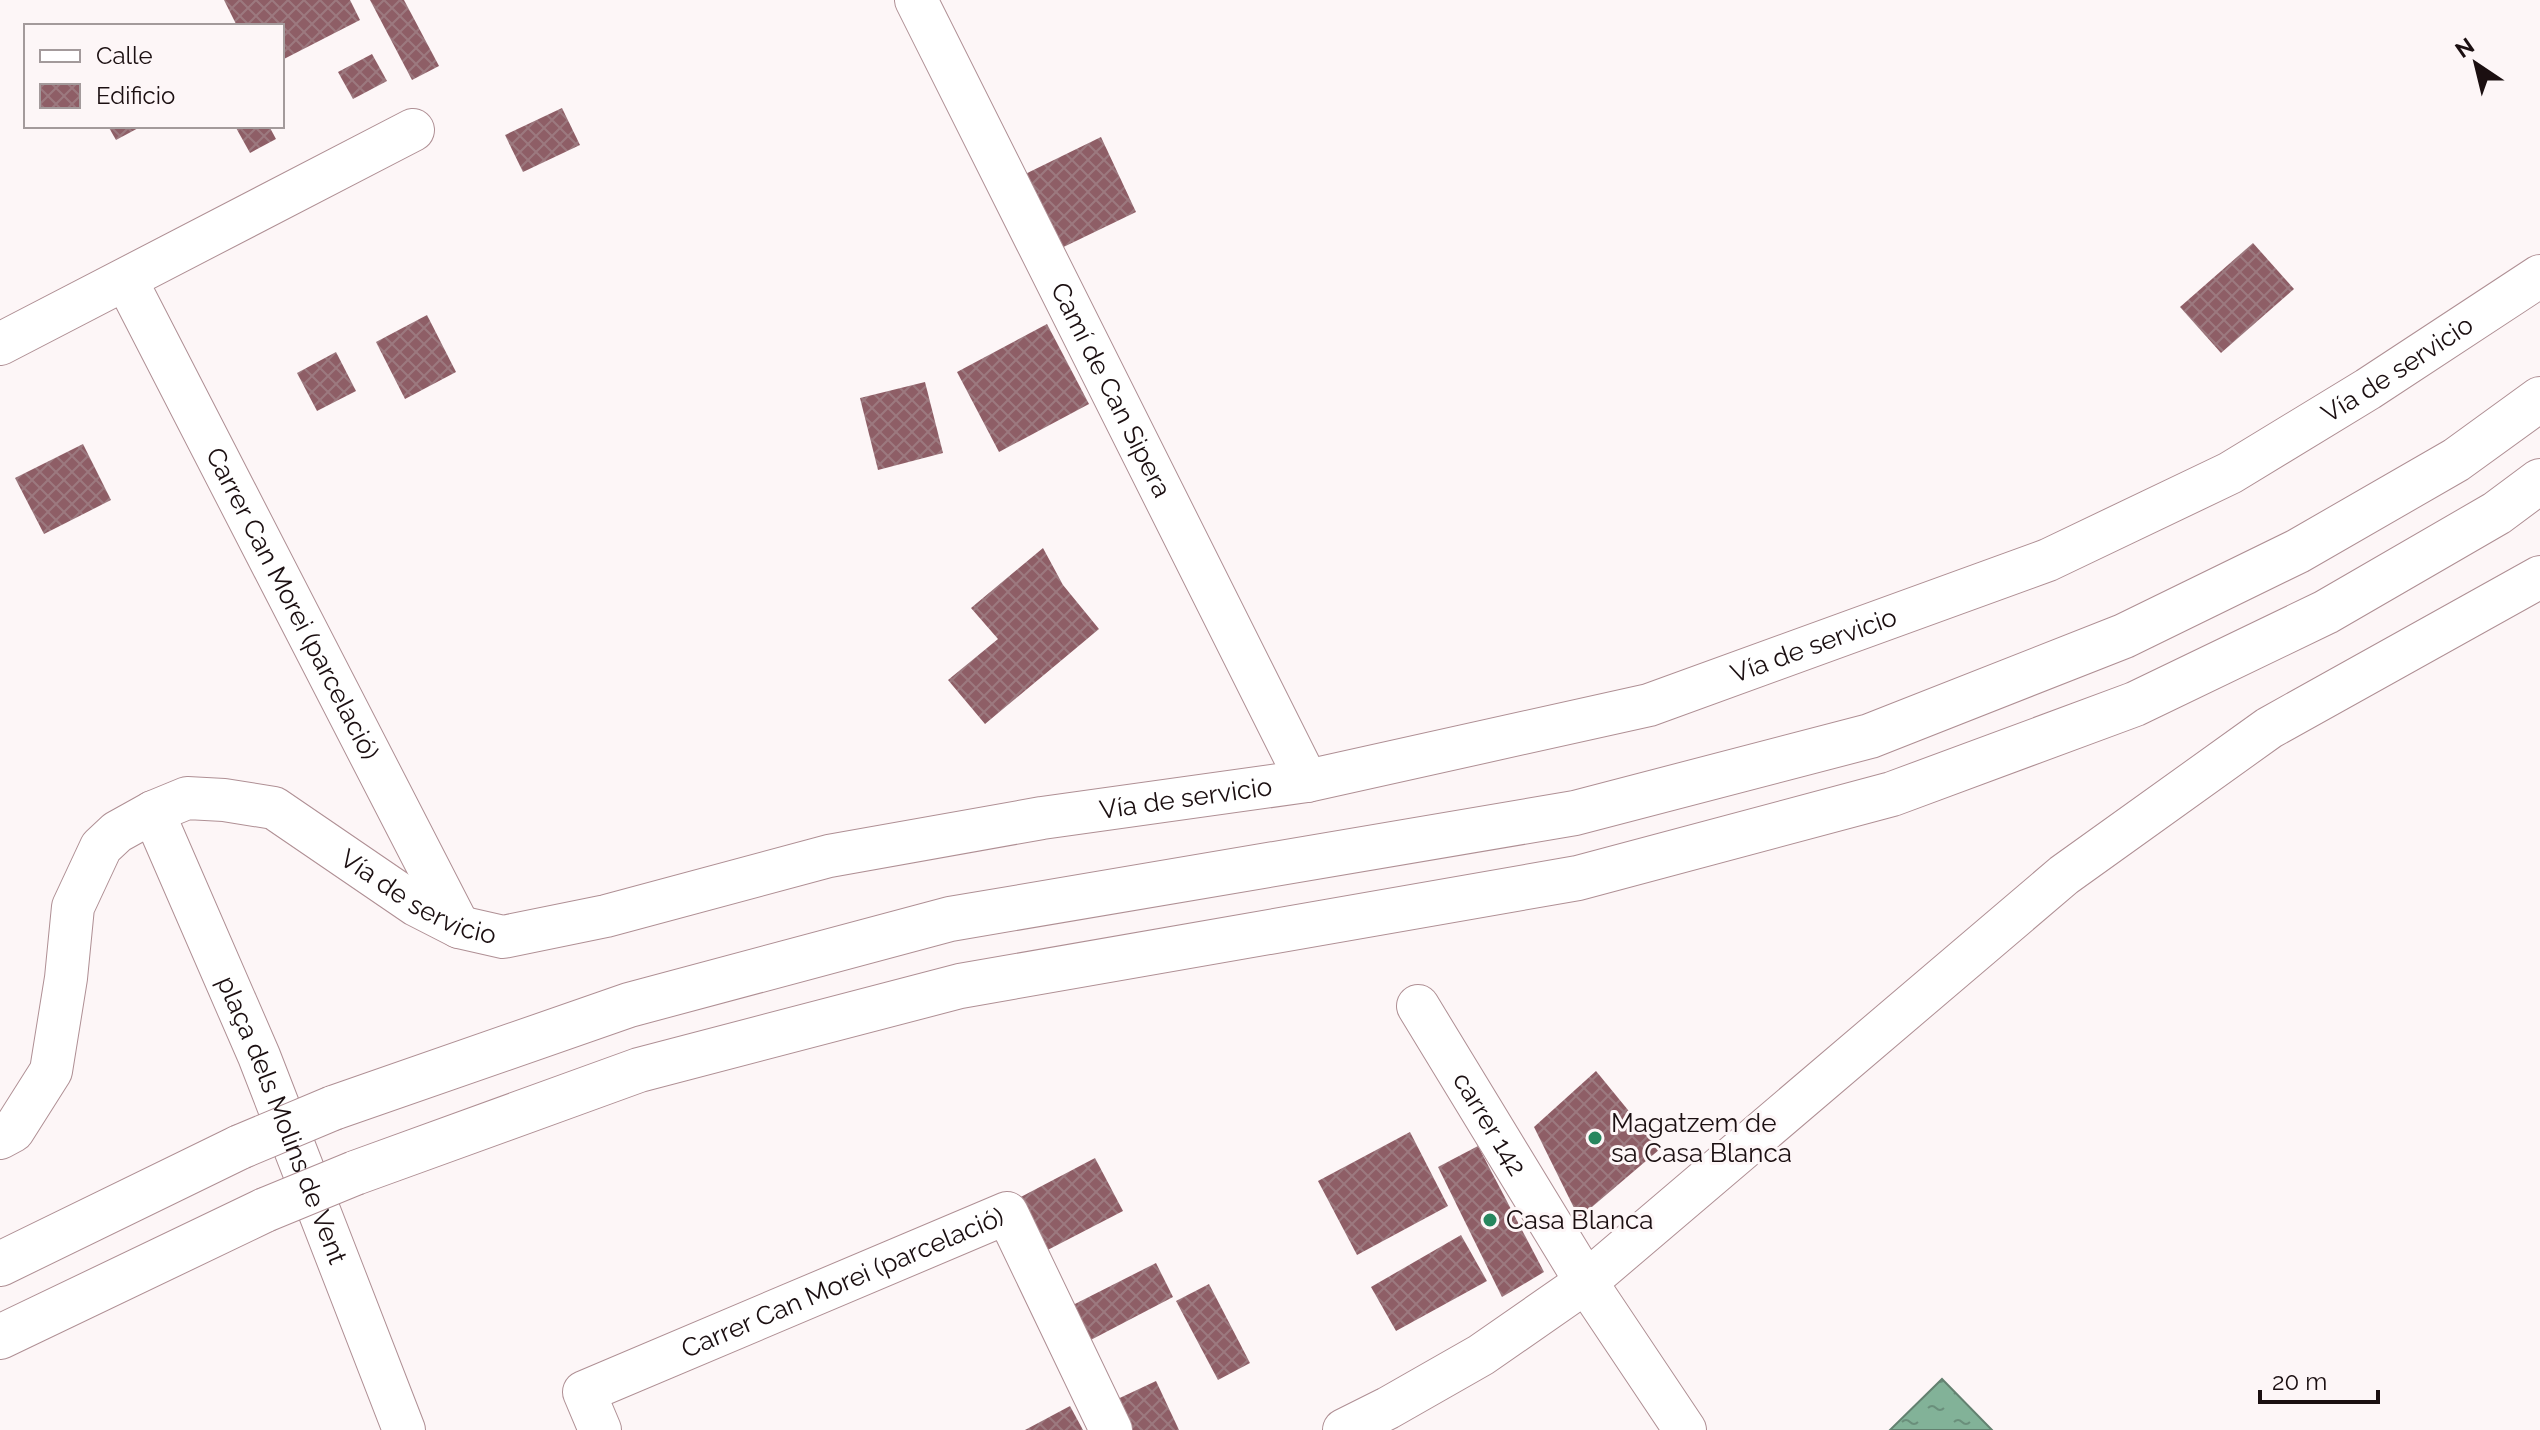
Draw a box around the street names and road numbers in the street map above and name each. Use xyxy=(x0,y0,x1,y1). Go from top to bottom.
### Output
street label: Camí de Can Sipera xyxy=(1045,278,1177,502)
street label: Vía de servicio xyxy=(2316,309,2479,429)
street label: Carrer Can Morei (parcelació) xyxy=(200,443,385,765)
street label: Vía de servicio xyxy=(1727,601,1901,689)
street label: Vía de servicio xyxy=(1097,771,1274,825)
street label: Vía de servicio xyxy=(335,843,499,950)
street label: plaça dels Molins de Vent xyxy=(211,971,353,1268)
street label: carrer 142 xyxy=(1447,1067,1533,1181)
street label: Carrer Can Morei (parcelació) xyxy=(677,1201,1008,1364)

